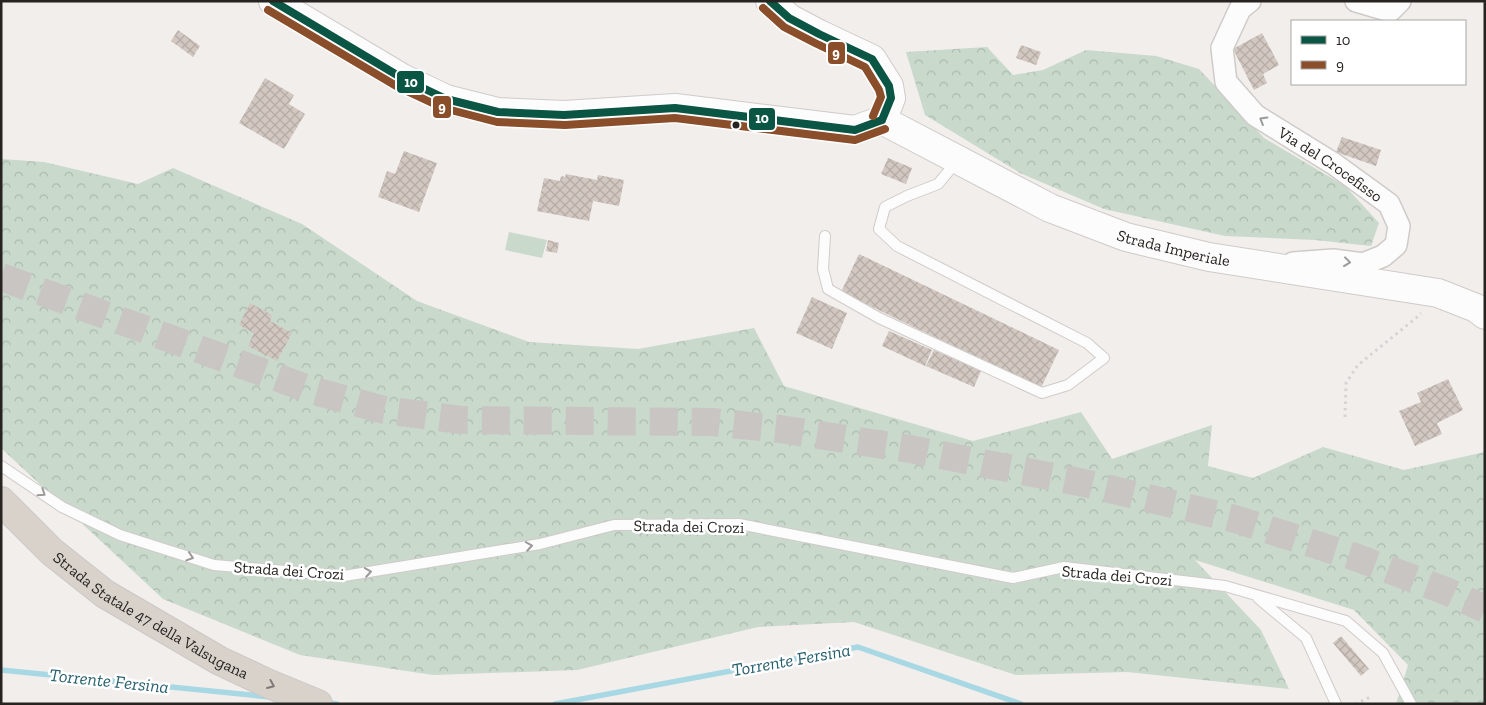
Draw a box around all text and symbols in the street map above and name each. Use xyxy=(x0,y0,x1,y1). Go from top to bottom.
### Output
legend xyxy=(1291,20,1466,85)
text: 10 xyxy=(1336,31,1350,49)
line badge: 9 xyxy=(827,41,846,65)
text: 9 xyxy=(832,45,840,62)
text: 9 xyxy=(1336,56,1344,74)
line badge: 10 xyxy=(396,70,425,94)
text: 10 xyxy=(404,74,418,91)
line badge: 9 xyxy=(432,95,452,119)
text: 9 xyxy=(438,99,446,116)
line badge: 10 xyxy=(748,107,776,131)
text: 10 xyxy=(755,110,769,127)
one-way arrow xyxy=(1259,116,1268,126)
unlabelled marker xyxy=(731,120,741,130)
street label: Via del Crocefisso xyxy=(1274,122,1386,206)
street label: Strada Imperiale xyxy=(1114,226,1231,270)
one-way arrow xyxy=(1343,256,1351,267)
one-way arrow xyxy=(36,487,45,496)
street label: Strada dei Crozi xyxy=(634,516,745,537)
one-way arrow xyxy=(524,542,533,552)
street label: Strada Statale 47 della Valsugana xyxy=(49,548,252,683)
one-way arrow xyxy=(185,552,194,562)
street label: Strada dei Crozi xyxy=(233,557,345,584)
street label: Strada dei Crozi xyxy=(1061,561,1173,590)
one-way arrow xyxy=(364,567,372,578)
water label: Torrente Fersina xyxy=(730,639,852,681)
water label: Torrente Fersina xyxy=(48,664,170,698)
one-way arrow xyxy=(266,678,275,689)

